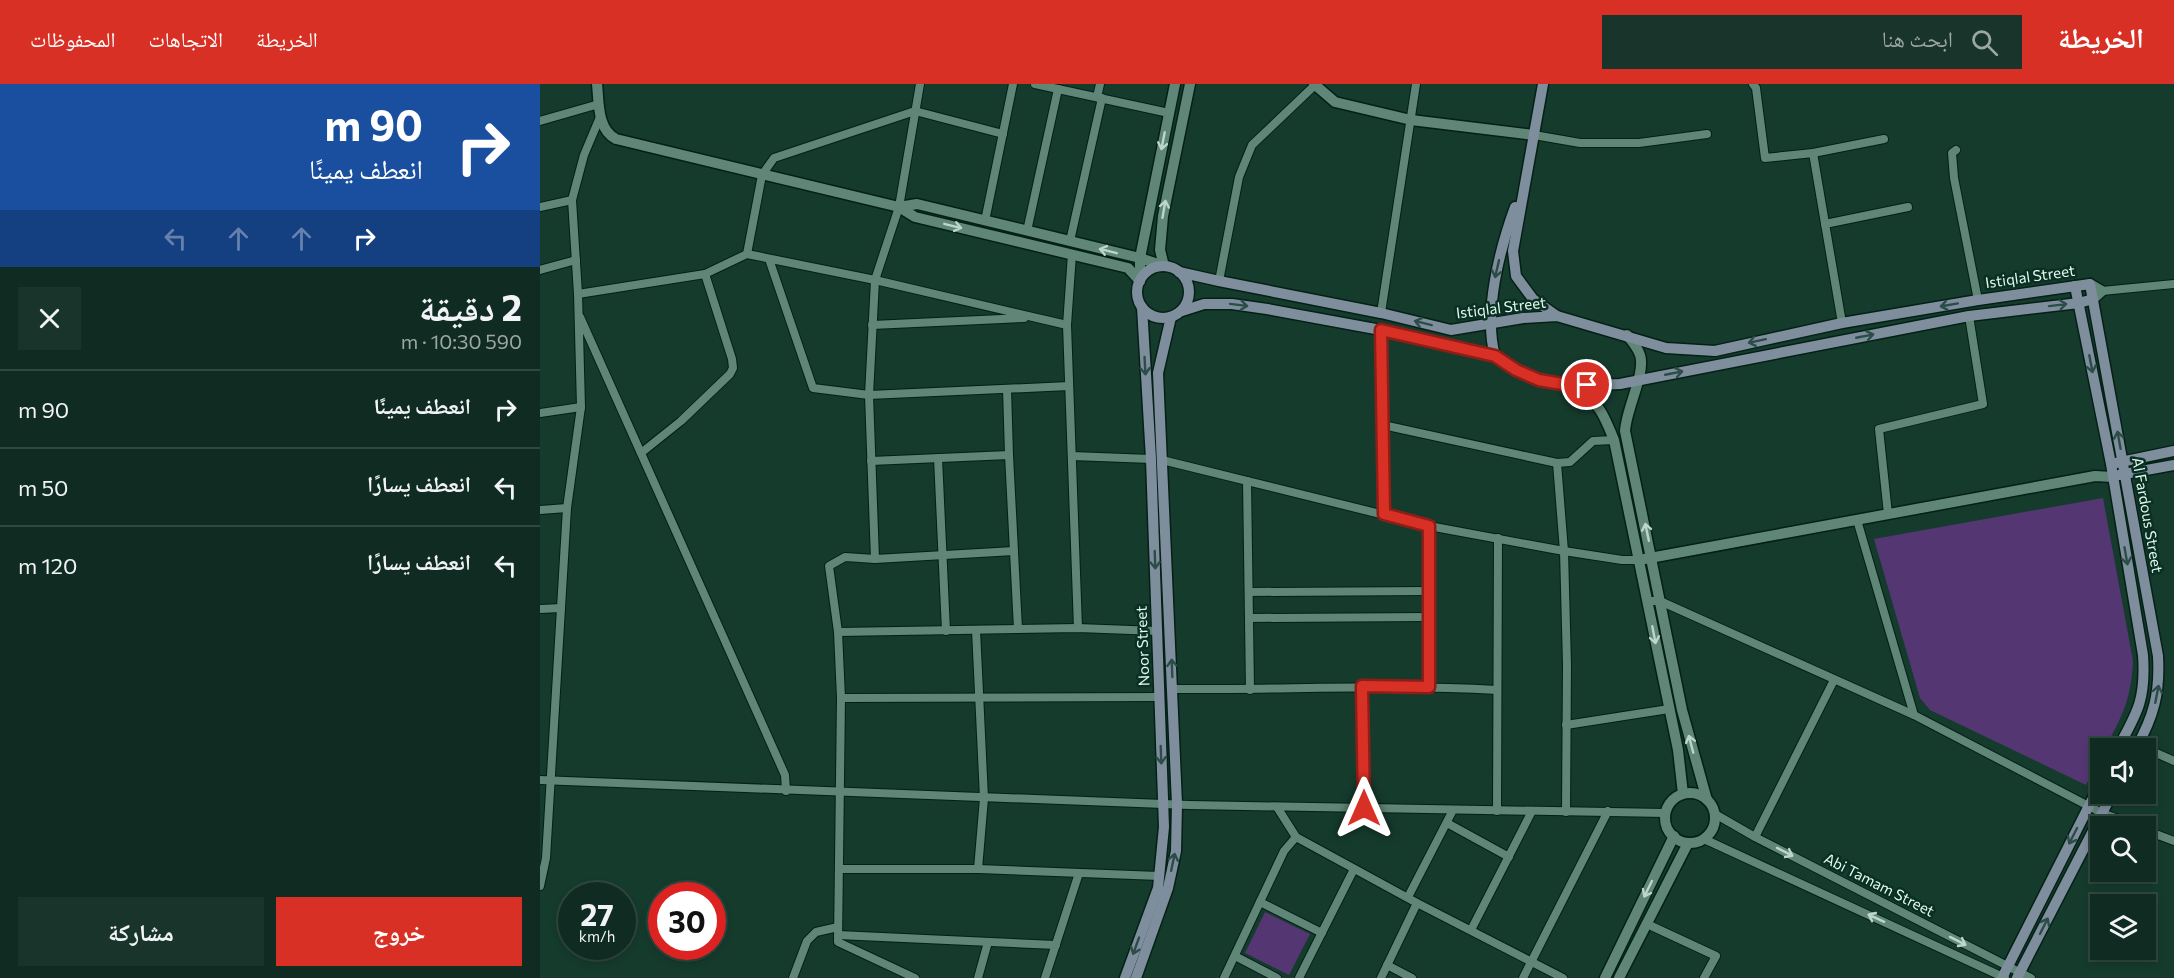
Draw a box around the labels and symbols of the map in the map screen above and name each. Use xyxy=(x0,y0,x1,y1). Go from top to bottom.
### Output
one-way arrow xyxy=(1157,131,1168,151)
one-way arrow xyxy=(1159,199,1170,219)
one-way arrow xyxy=(944,220,963,232)
one-way arrow xyxy=(1098,244,1117,256)
one-way arrow xyxy=(1491,258,1502,278)
street label: Istiqlal Street xyxy=(1984,261,2076,291)
street label: Istiqlal Street xyxy=(1455,293,1547,321)
one-way arrow xyxy=(1940,299,1959,310)
one-way arrow xyxy=(1229,300,1249,311)
one-way arrow xyxy=(2047,300,2067,311)
one-way arrow xyxy=(1414,317,1433,329)
one-way arrow xyxy=(1855,330,1874,341)
one-way arrow xyxy=(1748,336,1767,348)
one-way arrow xyxy=(2086,354,2097,374)
one-way arrow xyxy=(1140,355,1151,375)
pin xyxy=(1561,359,1612,410)
one-way arrow xyxy=(1663,367,1683,378)
one-way arrow xyxy=(2113,430,2124,450)
street label: Al Fardous Street xyxy=(2129,456,2167,574)
one-way arrow xyxy=(1641,523,1652,542)
one-way arrow xyxy=(2121,546,2132,565)
one-way arrow xyxy=(1149,550,1160,570)
street label: Noor Street xyxy=(1132,605,1152,687)
one-way arrow xyxy=(1649,625,1660,644)
one-way arrow xyxy=(1166,658,1177,678)
one-way arrow xyxy=(2152,685,2163,704)
one-way arrow xyxy=(1685,734,1696,753)
one-way arrow xyxy=(1156,745,1167,765)
position arrow xyxy=(1332,776,1396,840)
one-way arrow xyxy=(2067,826,2079,844)
one-way arrow xyxy=(1775,847,1793,858)
street label: Abi Tamam Street xyxy=(1821,849,1938,920)
one-way arrow xyxy=(1168,853,1180,872)
one-way arrow xyxy=(1642,880,1654,897)
speed limit sign: 30 xyxy=(648,882,726,960)
one-way arrow xyxy=(1867,911,1885,923)
one-way arrow xyxy=(2039,918,2051,936)
one-way arrow xyxy=(1949,935,1966,947)
one-way arrow xyxy=(1130,936,1141,955)

